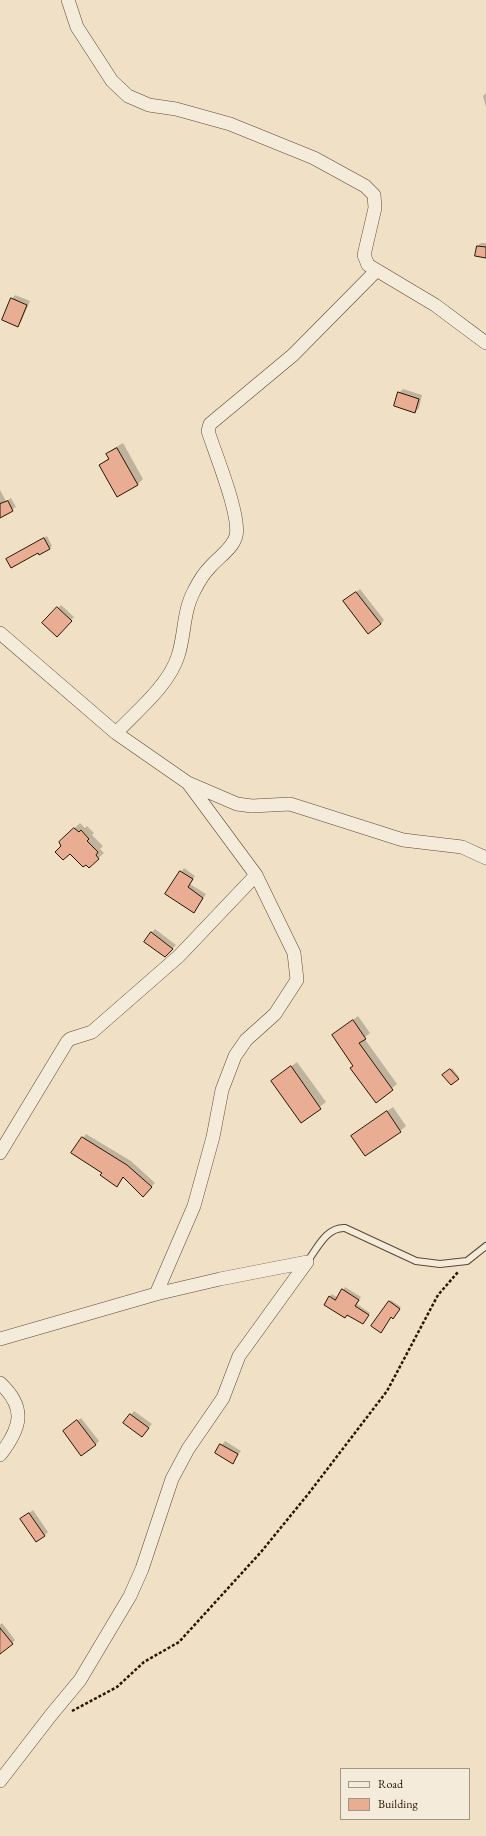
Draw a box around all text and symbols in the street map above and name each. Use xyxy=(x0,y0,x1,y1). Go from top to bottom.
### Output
legend xyxy=(340,1768,470,1820)
text: Road xyxy=(378,1776,403,1792)
text: Building xyxy=(378,1796,418,1812)

